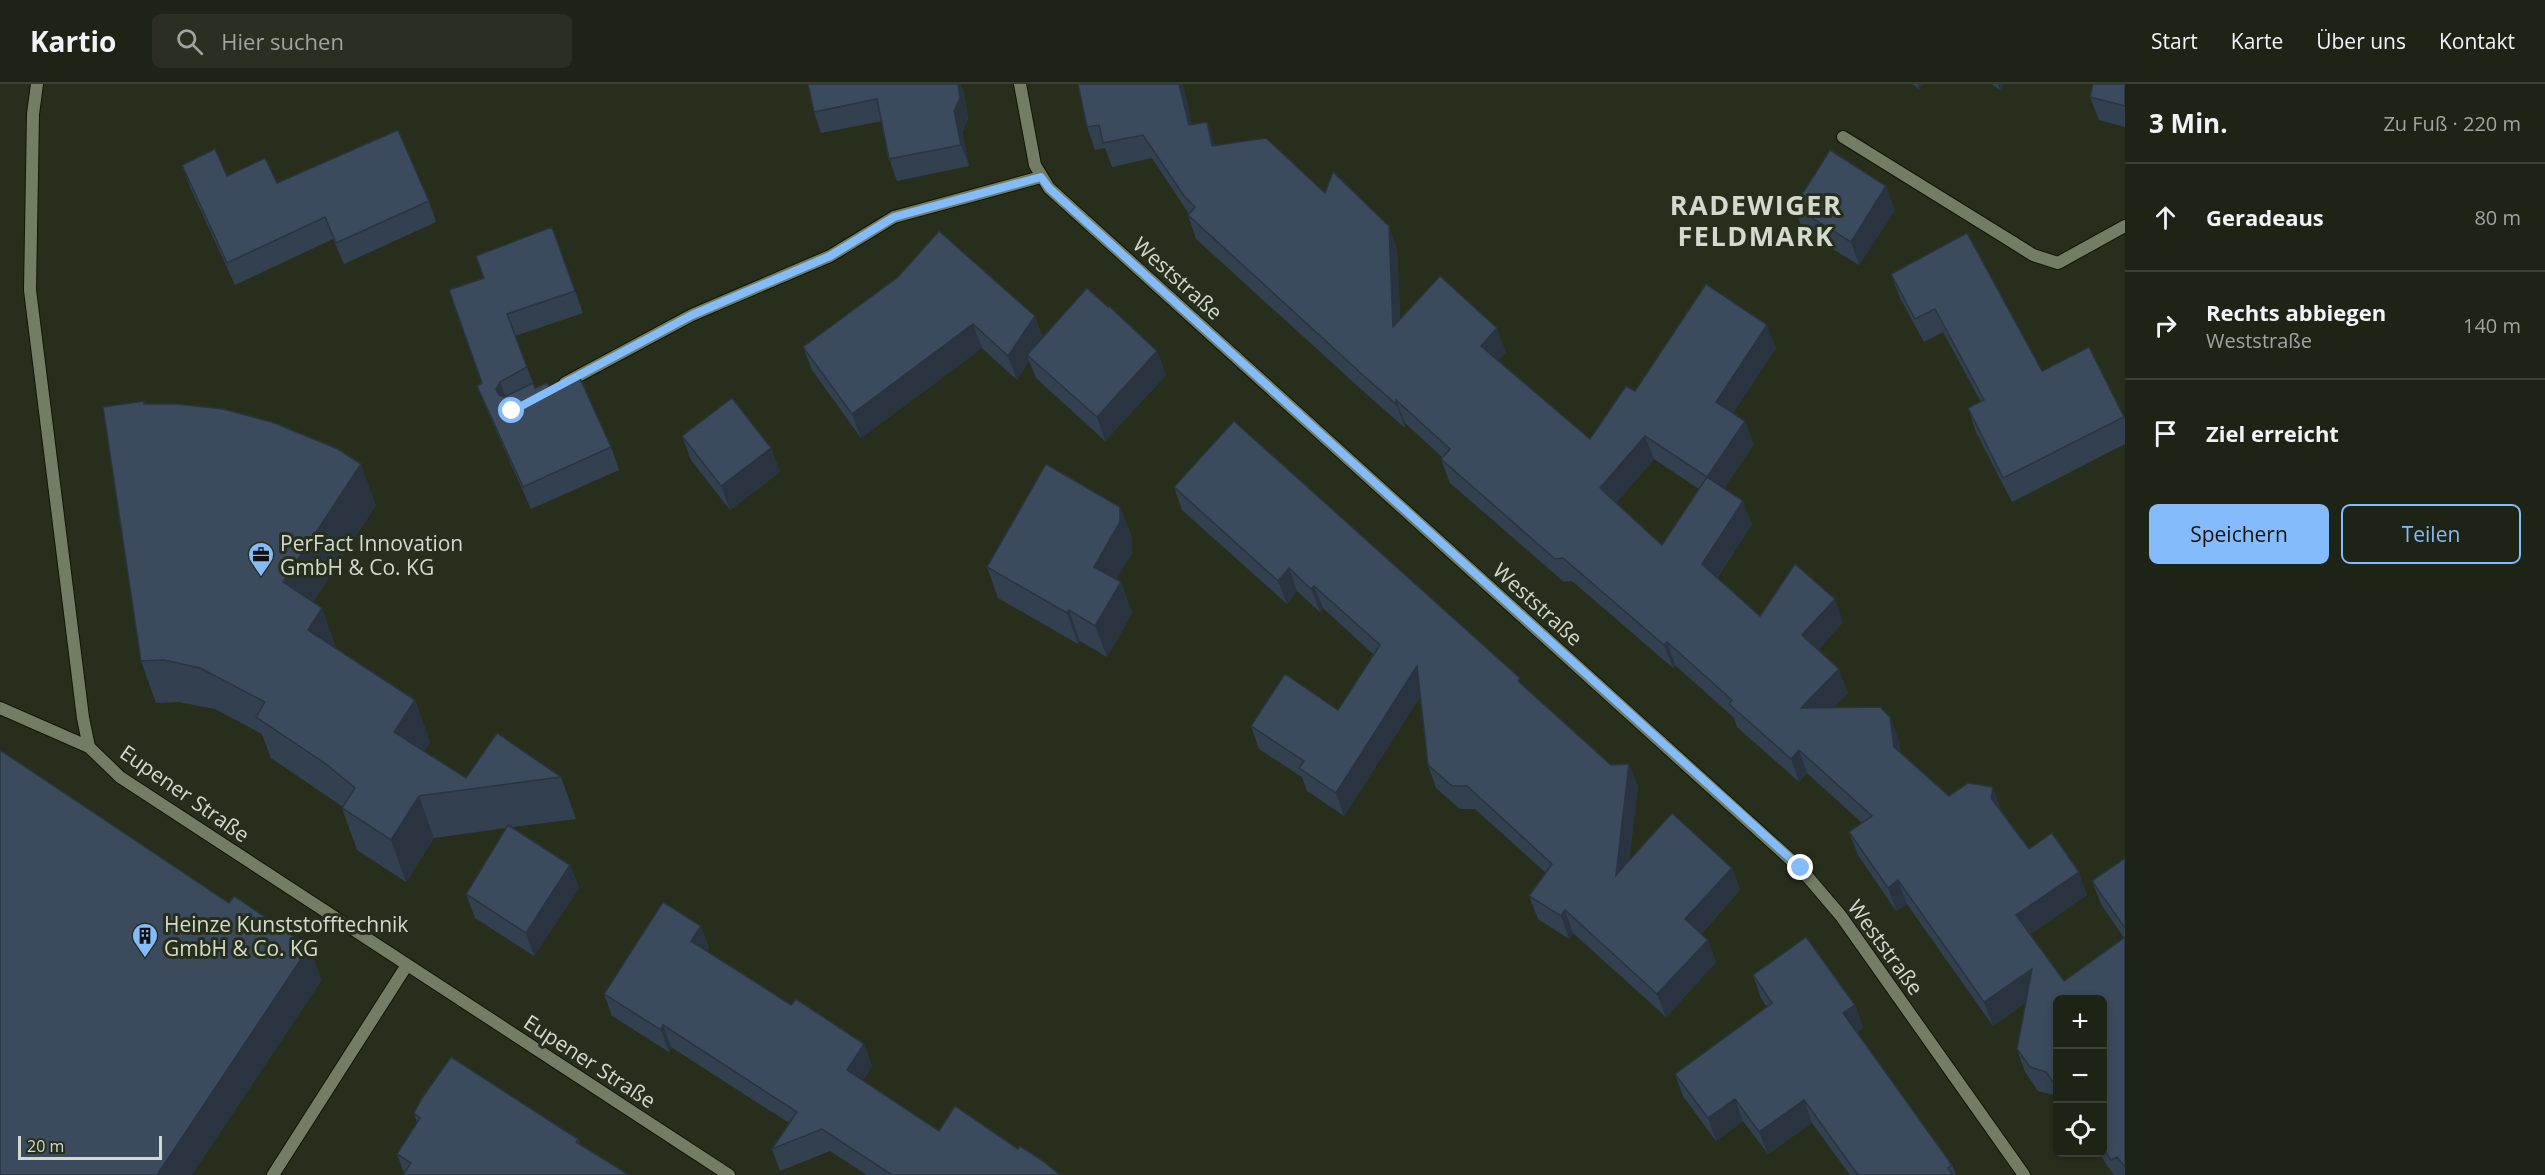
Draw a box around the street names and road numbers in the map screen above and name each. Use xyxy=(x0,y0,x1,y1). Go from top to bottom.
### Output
street label: Weststraße xyxy=(1127,230,1229,326)
street label: Weststraße xyxy=(1487,556,1589,652)
street label: Eupener Straße xyxy=(115,738,255,848)
street label: Weststraße xyxy=(1842,894,1930,1000)
street label: Eupener Straße xyxy=(519,1008,661,1114)

